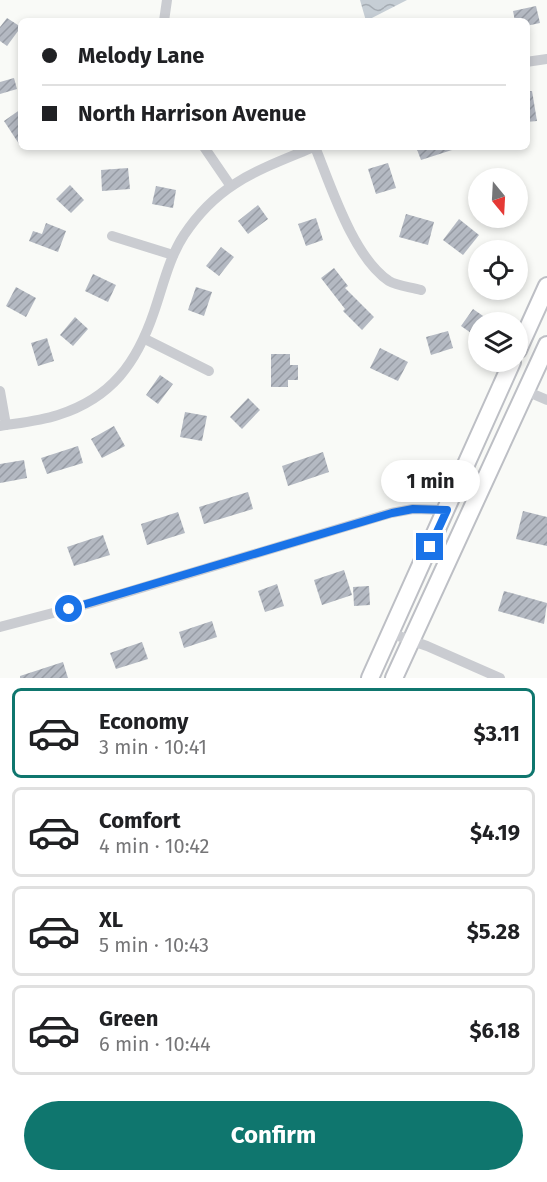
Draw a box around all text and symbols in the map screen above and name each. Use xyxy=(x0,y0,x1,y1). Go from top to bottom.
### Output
text: Melody Lane xyxy=(78,42,204,69)
text: North Harrison Avenue xyxy=(78,100,306,127)
north arrow xyxy=(468,168,528,228)
map controls xyxy=(468,168,528,372)
button: locate xyxy=(468,240,528,300)
button: layers xyxy=(468,312,528,372)
callout: 1 min xyxy=(380,460,480,502)
text: 1 min xyxy=(406,469,455,493)
route end xyxy=(416,533,443,560)
route start xyxy=(55,595,82,622)
icon: car xyxy=(27,706,81,760)
text: Economy xyxy=(99,708,188,735)
text: $3.11 xyxy=(473,720,520,747)
text: 3 min · 10:41 xyxy=(99,735,207,759)
icon: car xyxy=(27,805,81,859)
text: Comfort xyxy=(99,807,180,834)
text: $4.19 xyxy=(470,819,520,846)
text: 4 min · 10:42 xyxy=(99,834,210,858)
icon: car xyxy=(27,904,81,958)
text: XL xyxy=(99,906,123,933)
text: $5.28 xyxy=(467,918,520,945)
text: 5 min · 10:43 xyxy=(99,933,209,957)
icon: car xyxy=(27,1003,81,1057)
text: Green xyxy=(99,1005,158,1032)
text: $6.18 xyxy=(469,1017,520,1044)
text: 6 min · 10:44 xyxy=(99,1032,211,1056)
button: Confirm xyxy=(24,1101,523,1170)

